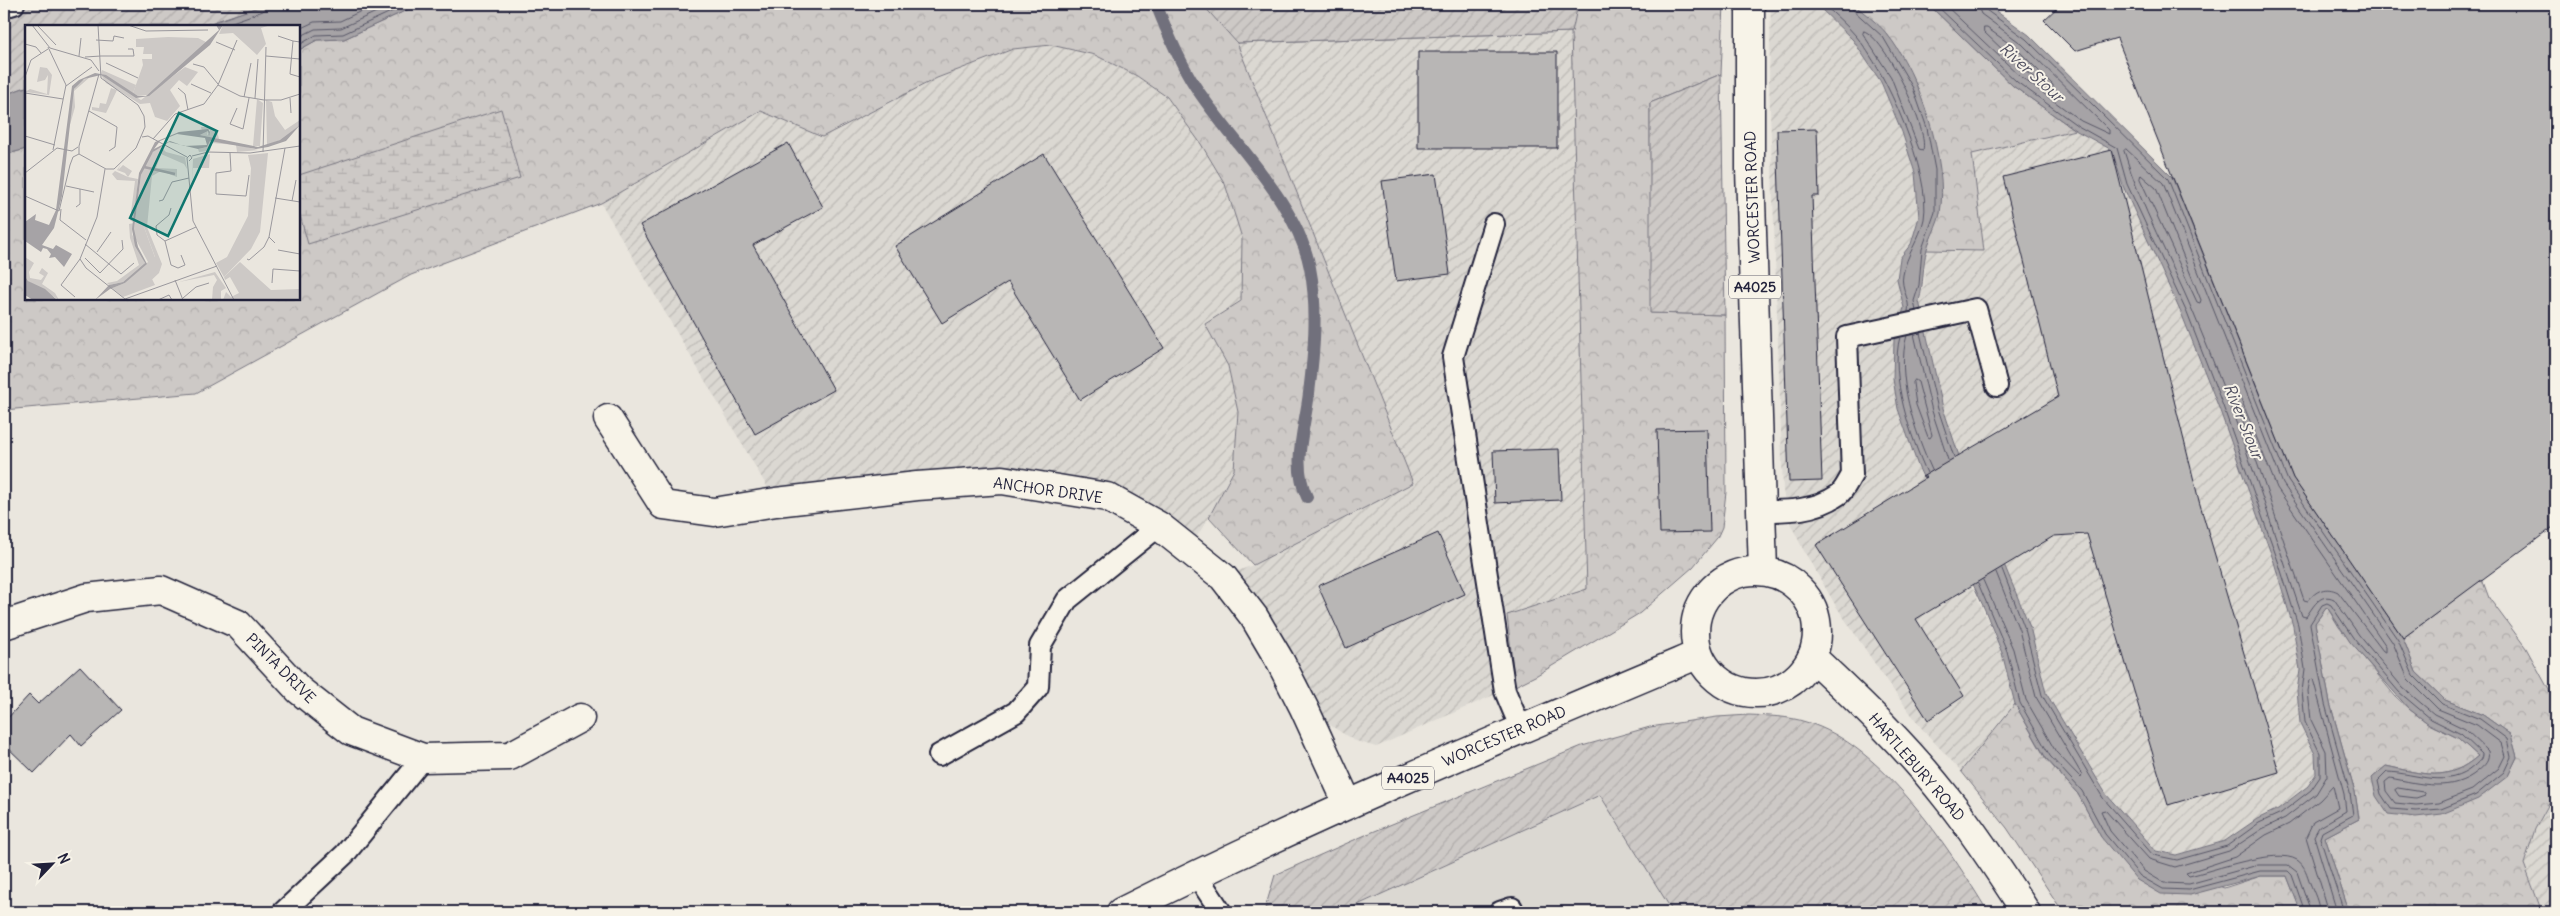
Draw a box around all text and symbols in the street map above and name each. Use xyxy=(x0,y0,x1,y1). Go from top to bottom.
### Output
inset map xyxy=(25,25,300,300)
water label: River Stour xyxy=(1996,38,2070,108)
street label: WORCESTER ROAD xyxy=(1740,130,1764,264)
road number: A4025 xyxy=(1729,276,1781,298)
water label: River Stour xyxy=(2220,380,2269,464)
street label: ANCHOR DRIVE xyxy=(992,473,1104,507)
street label: PINTA DRIVE xyxy=(242,629,320,707)
street label: WORCESTER ROAD xyxy=(1439,701,1569,771)
street label: HARTLEBURY ROAD xyxy=(1865,709,1969,825)
road number: A4025 xyxy=(1382,766,1434,790)
north arrow xyxy=(28,838,78,888)
text: N xyxy=(54,850,74,867)

